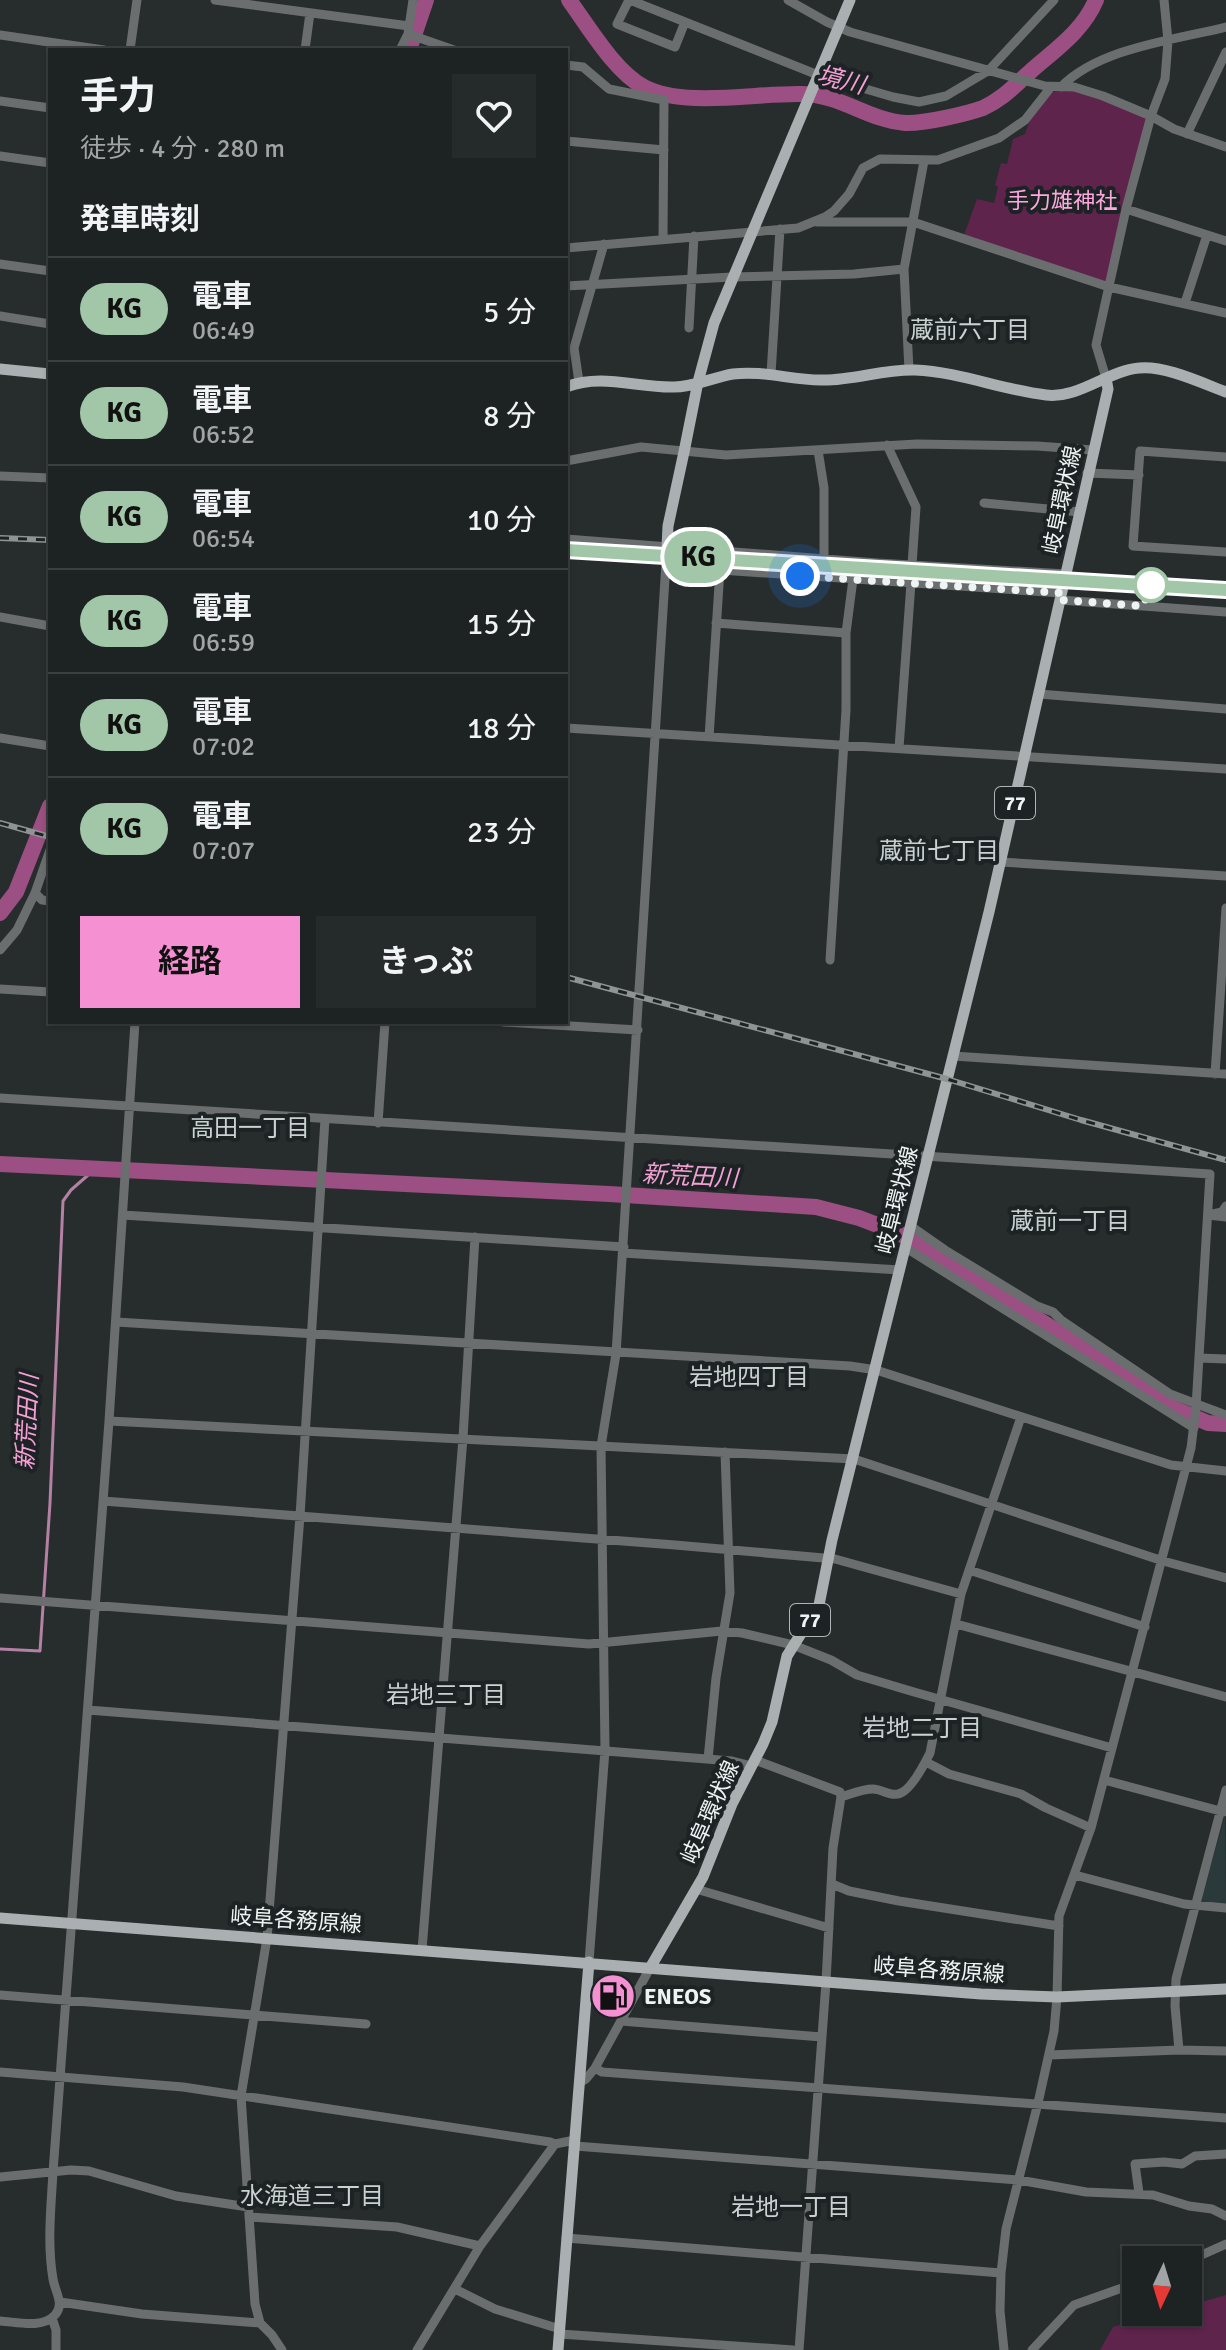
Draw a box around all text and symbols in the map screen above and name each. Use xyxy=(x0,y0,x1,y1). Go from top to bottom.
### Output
water label: 境川 xyxy=(814,60,871,101)
text: 手力 xyxy=(80,73,156,120)
button: heart xyxy=(452,74,536,158)
text: 徒歩 · 4 分 · 280 m xyxy=(80,133,285,165)
park label: 手力雄神社 xyxy=(1007,187,1117,214)
text: 発車時刻 xyxy=(80,201,200,238)
text: 電車 xyxy=(192,278,252,315)
text: KG xyxy=(106,292,142,326)
text: 5 分 xyxy=(483,294,536,331)
text: 06:49 xyxy=(192,315,255,347)
district label: 蔵前六丁目 xyxy=(910,315,1030,345)
text: 電車 xyxy=(192,382,252,419)
text: KG xyxy=(106,396,142,430)
text: 8 分 xyxy=(483,398,536,435)
text: 06:52 xyxy=(192,419,255,451)
street label: 岐阜環状線 xyxy=(1037,443,1087,557)
text: 電車 xyxy=(192,486,252,523)
text: KG xyxy=(106,500,142,534)
text: 10 分 xyxy=(467,502,536,539)
text: 06:54 xyxy=(192,523,255,555)
line badge: KG xyxy=(662,531,734,583)
text: KG xyxy=(680,540,716,574)
your location xyxy=(780,556,820,596)
unlabelled marker xyxy=(1134,568,1168,602)
text: 電車 xyxy=(192,590,252,627)
text: KG xyxy=(106,604,142,638)
text: 15 分 xyxy=(467,606,536,643)
text: 06:59 xyxy=(192,627,255,659)
text: 電車 xyxy=(192,694,252,731)
text: KG xyxy=(106,708,142,742)
text: 18 分 xyxy=(467,710,536,747)
text: 07:02 xyxy=(192,731,255,763)
road number: 77 xyxy=(995,787,1035,819)
text: 電車 xyxy=(192,798,252,835)
text: KG xyxy=(106,812,142,846)
text: 23 分 xyxy=(467,814,536,851)
text: 07:07 xyxy=(192,835,255,867)
district label: 蔵前七丁目 xyxy=(879,836,999,866)
button: 経路 xyxy=(80,916,300,1008)
button: きっぷ xyxy=(316,916,536,1008)
district label: 高田一丁目 xyxy=(190,1113,310,1143)
street label: 岐阜環状線 xyxy=(871,1143,923,1257)
water label: 新荒田川 xyxy=(641,1159,742,1194)
district label: 蔵前一丁目 xyxy=(1010,1206,1130,1236)
district label: 岩地四丁目 xyxy=(689,1362,809,1392)
water label: 新荒田川 xyxy=(10,1370,45,1471)
road number: 77 xyxy=(790,1604,830,1636)
district label: 岩地三丁目 xyxy=(386,1680,506,1710)
district label: 岩地二丁目 xyxy=(862,1713,982,1743)
street label: 岐阜環状線 xyxy=(675,1756,745,1868)
street label: 岐阜各務原線 xyxy=(229,1902,363,1938)
street label: 岐阜各務原線 xyxy=(872,1952,1006,1988)
fuel station icon: ENEOS xyxy=(589,1972,637,2020)
place label: ENEOS xyxy=(644,1983,711,2010)
district label: 水海道三丁目 xyxy=(240,2181,384,2211)
district label: 岩地一丁目 xyxy=(731,2192,851,2222)
north arrow xyxy=(1122,2246,1202,2326)
map controls xyxy=(1122,2246,1202,2326)

